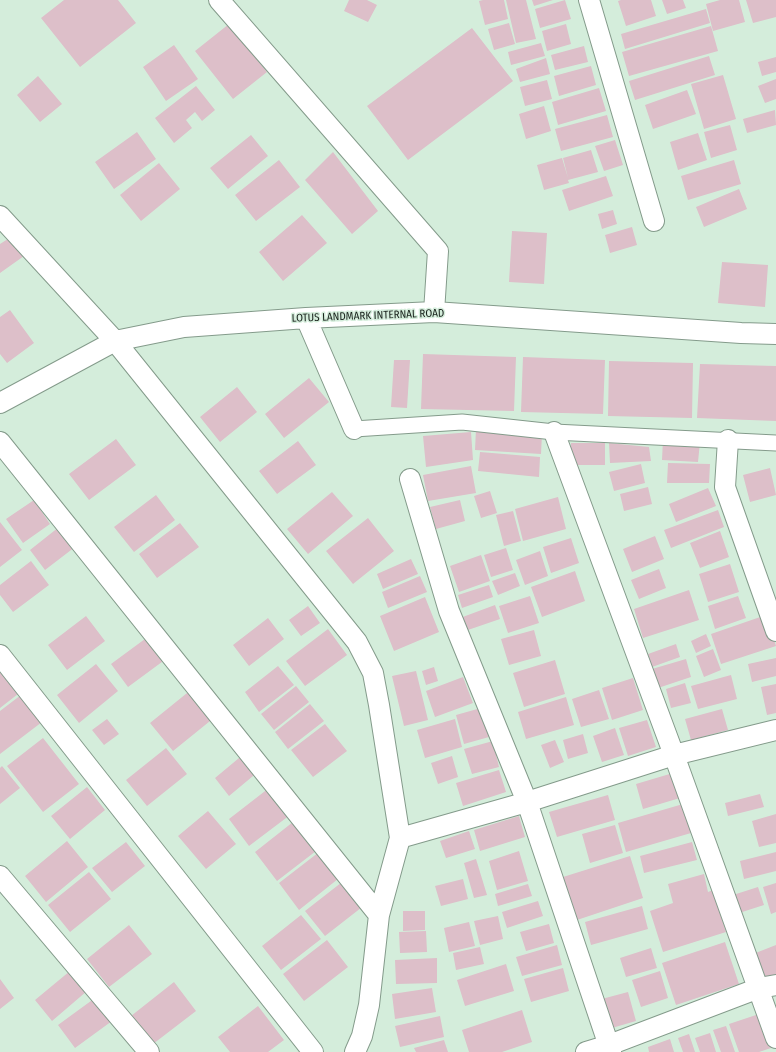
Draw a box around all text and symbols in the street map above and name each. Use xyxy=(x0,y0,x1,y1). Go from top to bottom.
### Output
street label: LOTUS LANDMARK INTERNAL ROAD xyxy=(291,307,445,325)

